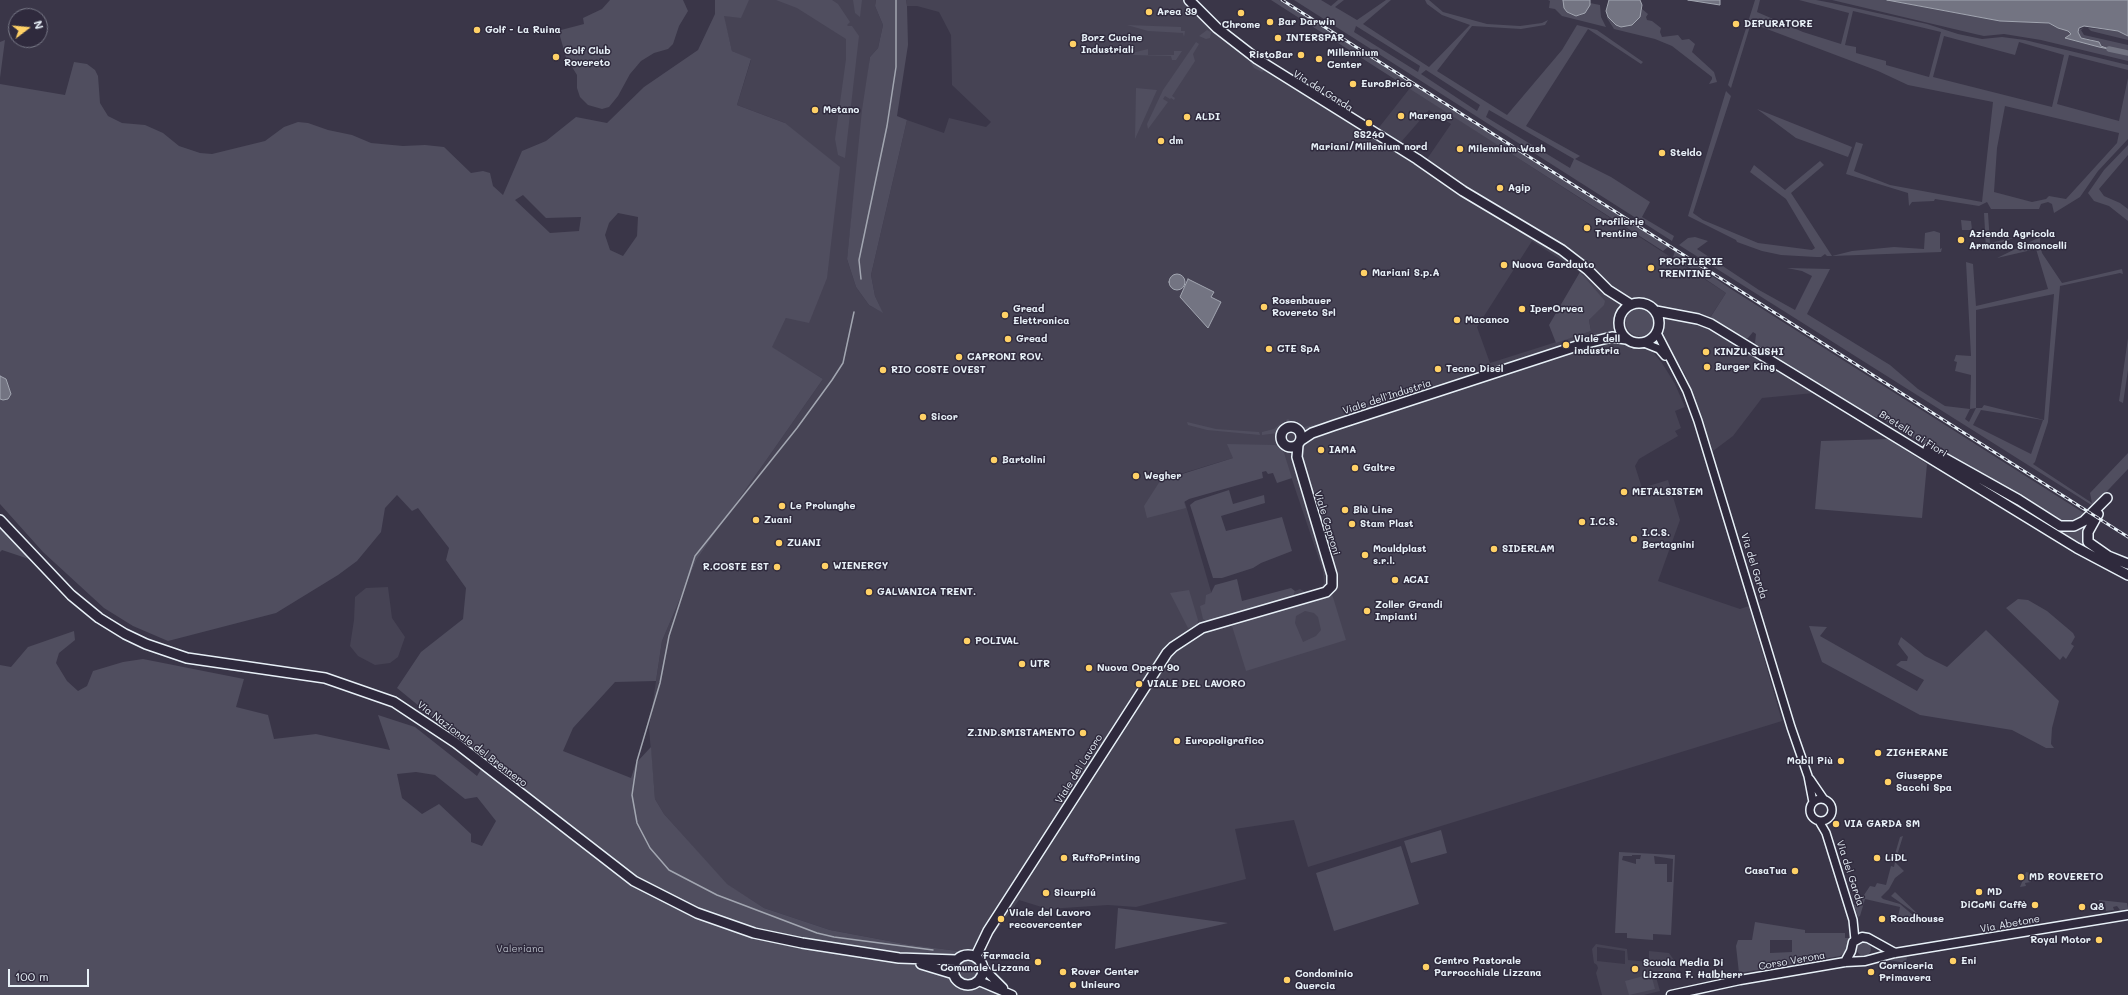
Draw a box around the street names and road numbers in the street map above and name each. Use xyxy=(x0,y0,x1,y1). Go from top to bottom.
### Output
street label: Via del Garda xyxy=(1291,68,1355,114)
street label: Viale dell'Industria xyxy=(1341,377,1433,417)
street label: Bretella ai Fiori xyxy=(1877,408,1949,460)
street label: Viale Caproni xyxy=(1312,489,1342,557)
street label: Via del Garda xyxy=(1738,532,1770,600)
street label: Via Nazionale del Brennero xyxy=(415,699,529,789)
street label: Viale del Lavoro xyxy=(1053,732,1105,806)
street label: Via del Garda xyxy=(1834,839,1866,907)
street label: Via Abetone xyxy=(1979,913,2041,935)
street label: Corso Verona xyxy=(1758,949,1826,973)

